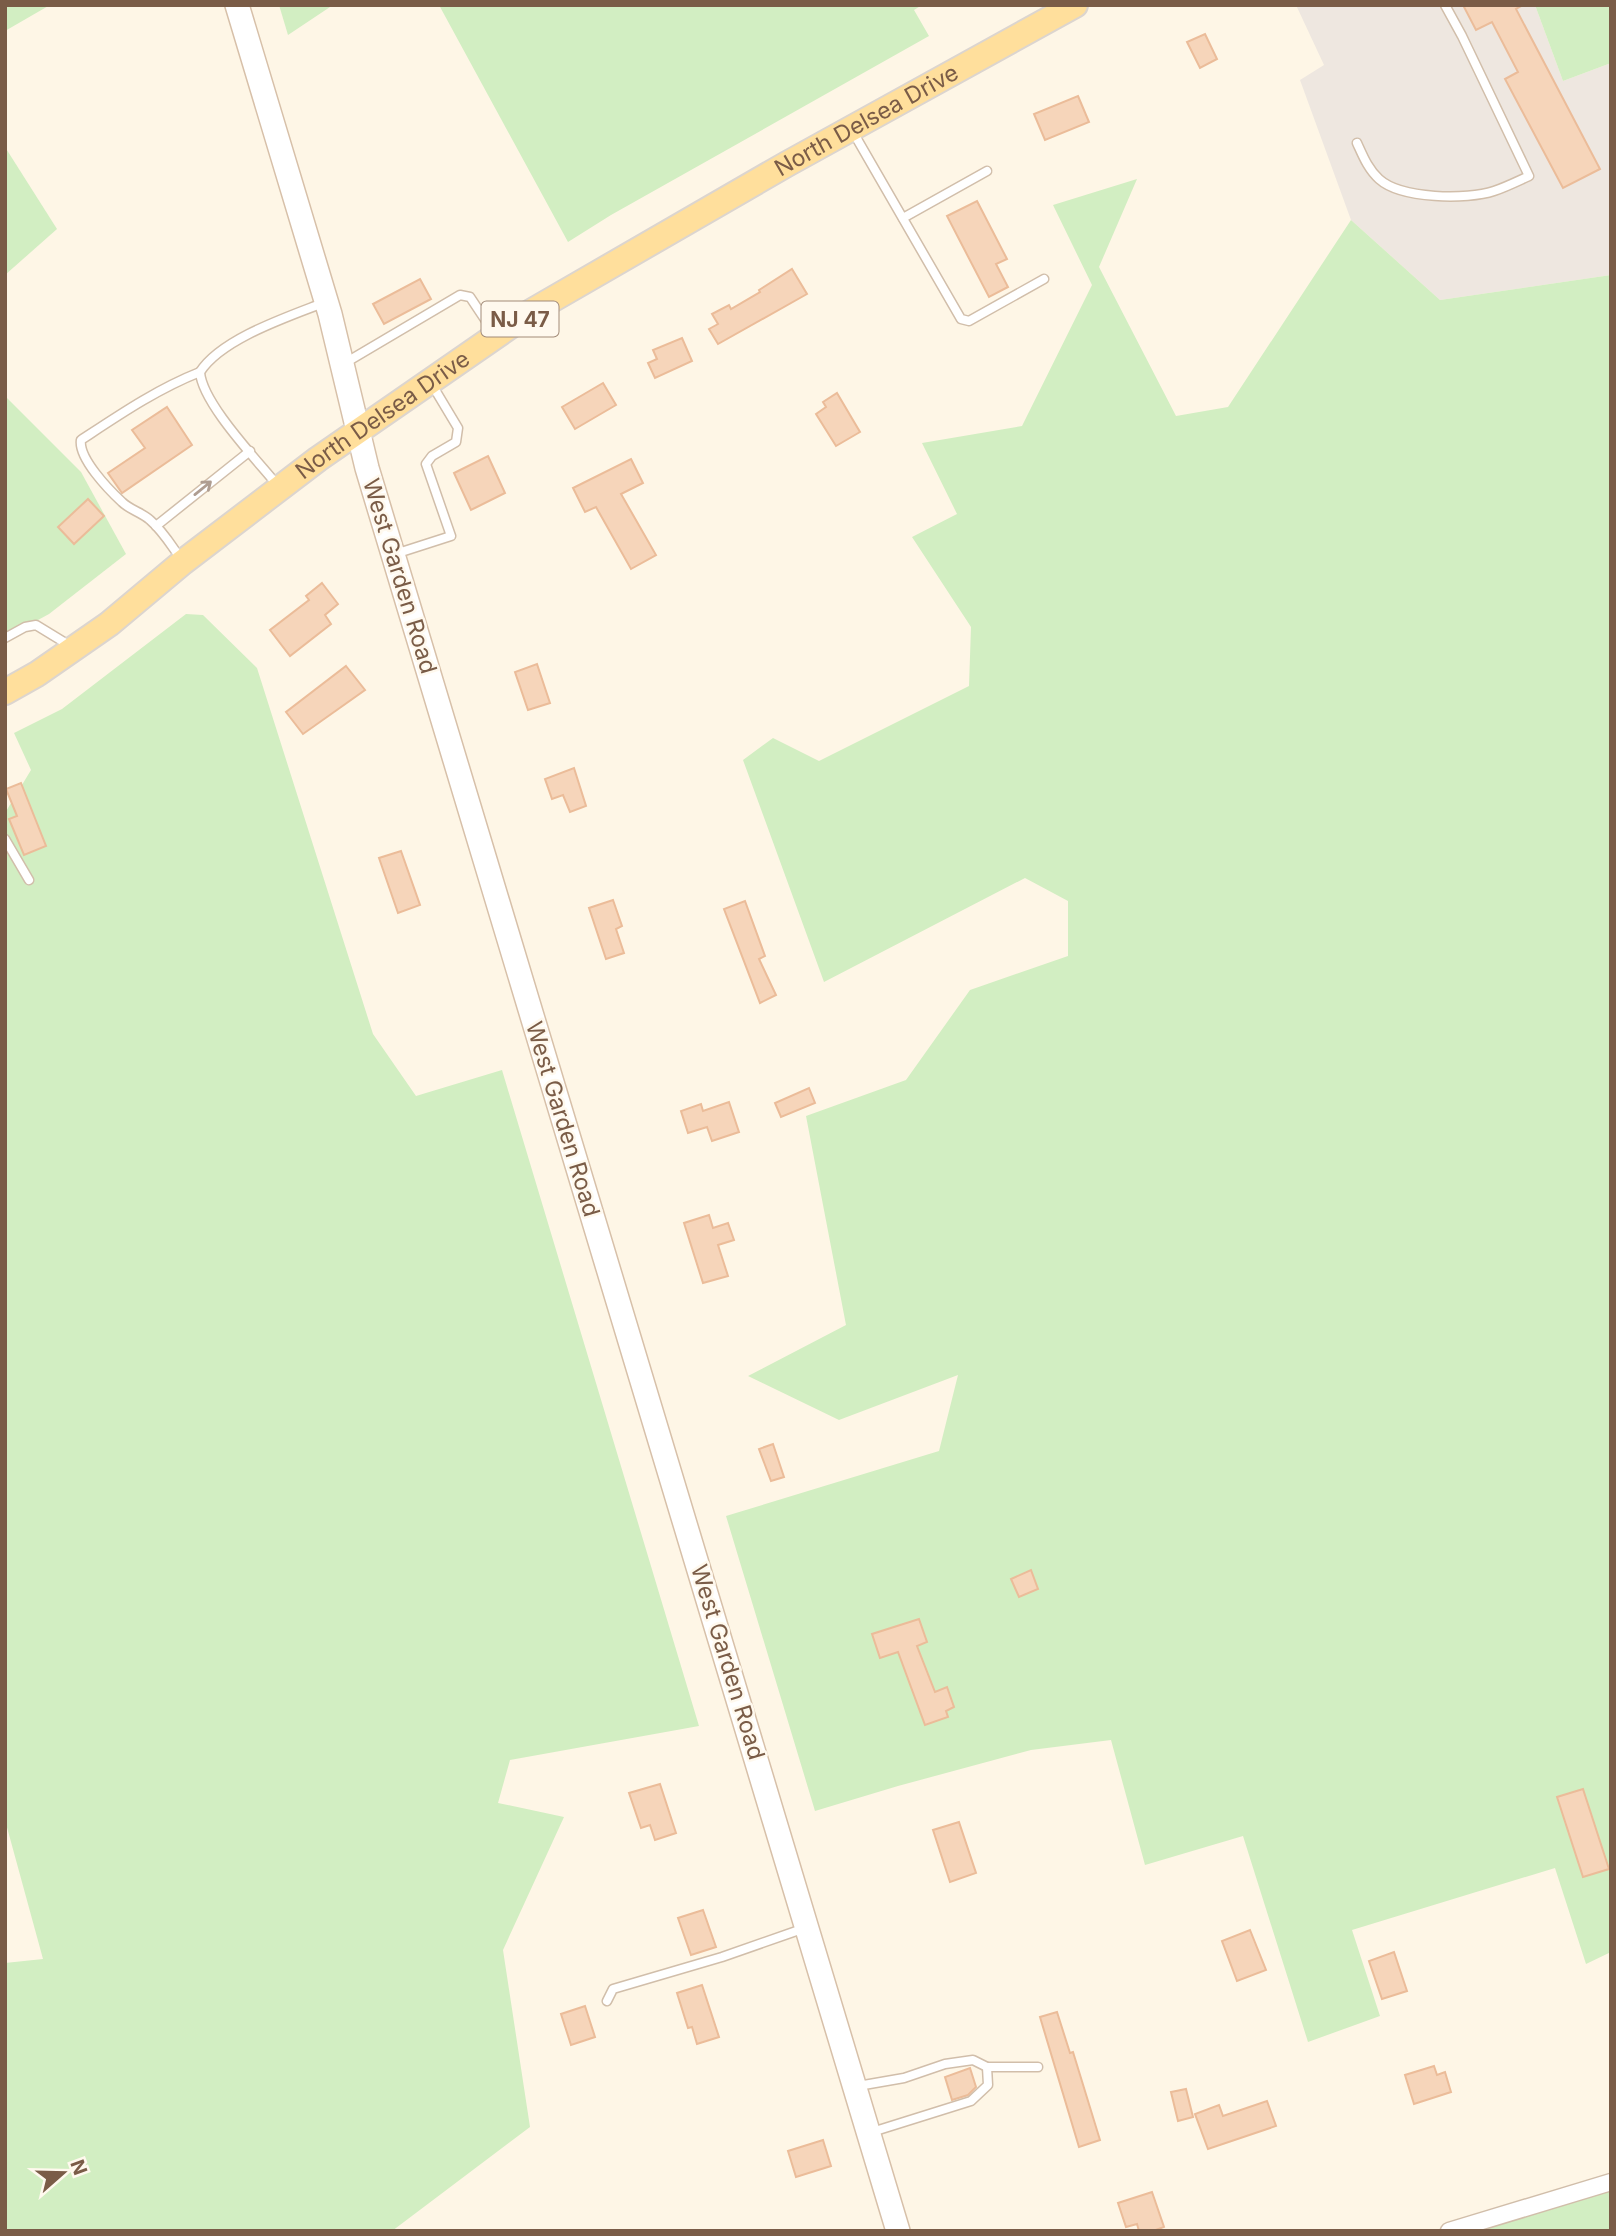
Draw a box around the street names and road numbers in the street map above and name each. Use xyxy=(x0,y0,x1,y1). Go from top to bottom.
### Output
street label: North Delsea Drive xyxy=(770,58,963,182)
road number: NJ 47 xyxy=(482,302,558,336)
street label: North Delsea Drive xyxy=(290,344,475,485)
street label: West Garden Road xyxy=(357,475,443,677)
street label: West Garden Road xyxy=(520,1018,606,1220)
street label: West Garden Road xyxy=(685,1561,771,1763)

